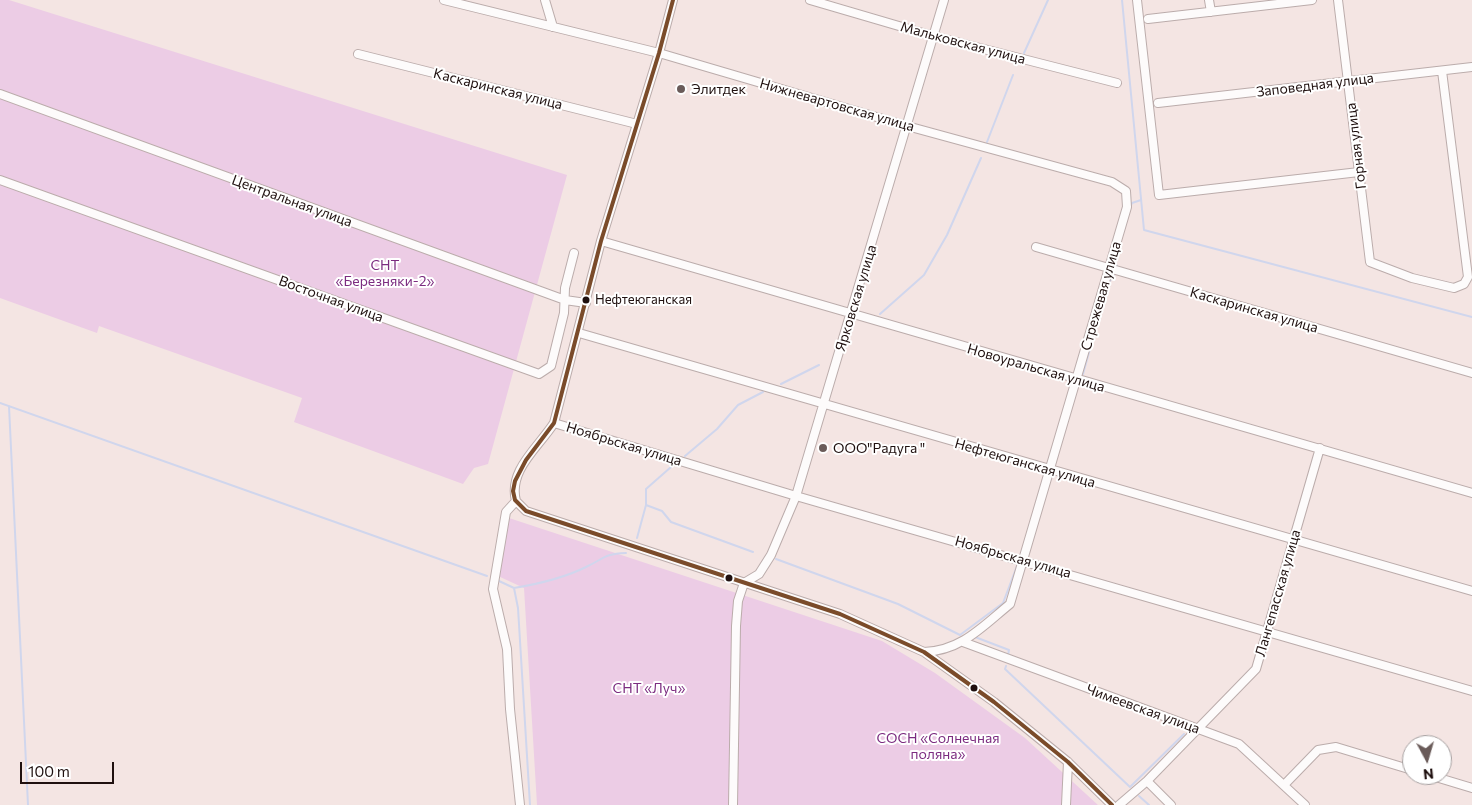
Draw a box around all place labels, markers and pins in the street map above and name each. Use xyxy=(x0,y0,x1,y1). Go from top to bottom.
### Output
place label: Элитдек xyxy=(691,81,746,97)
marker: Элитдек xyxy=(675,83,687,95)
place label: Нефтеюганская xyxy=(595,292,692,308)
marker: Нефтеюганская xyxy=(581,295,591,305)
place label: ООО"Радуга " xyxy=(833,440,925,456)
marker: ООО"Радуга " xyxy=(817,442,829,454)
unlabelled marker xyxy=(724,573,734,583)
unlabelled marker xyxy=(969,683,979,693)

